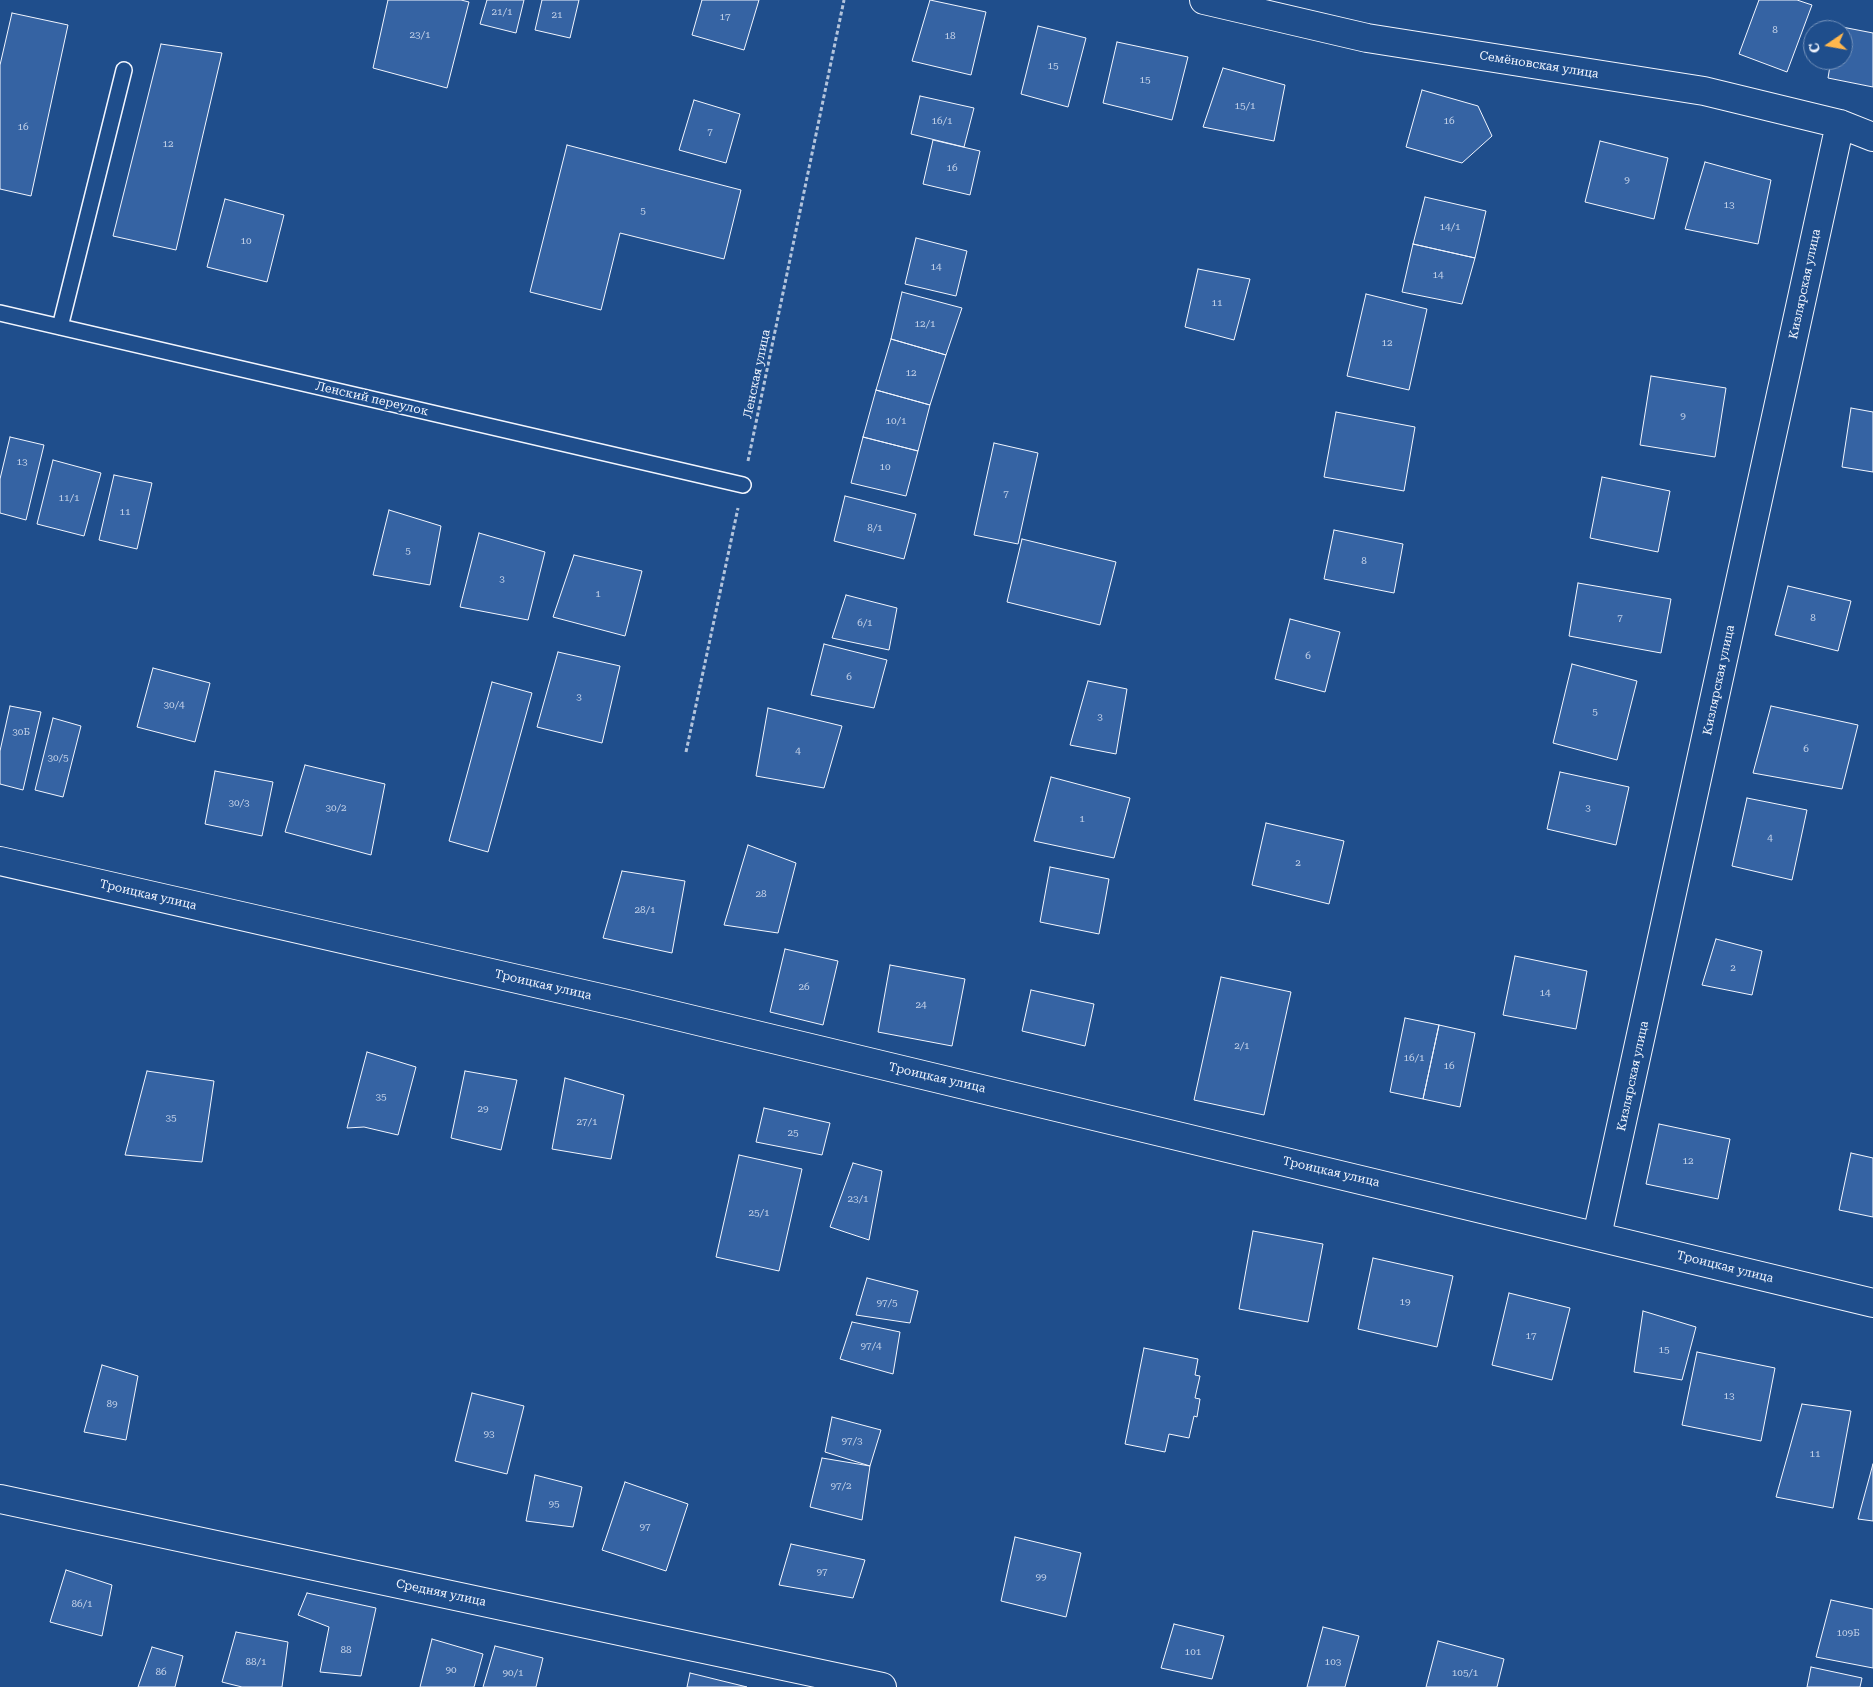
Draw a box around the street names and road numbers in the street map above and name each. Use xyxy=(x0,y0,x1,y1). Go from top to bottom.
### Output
street label: Семёновская улица xyxy=(1478,48,1600,82)
street label: Кизлярская улица xyxy=(1786,228,1824,340)
street label: Ленская улица xyxy=(741,328,773,420)
street label: Ленский переулок xyxy=(314,379,430,419)
street label: Кизлярская улица xyxy=(1700,624,1738,736)
street label: Троицкая улица xyxy=(98,877,198,913)
street label: Троицкая улица xyxy=(493,967,593,1003)
street label: Кизлярская улица xyxy=(1614,1020,1652,1132)
street label: Троицкая улица xyxy=(887,1060,987,1096)
street label: Троицкая улица xyxy=(1281,1154,1381,1190)
street label: Троицкая улица xyxy=(1675,1248,1775,1286)
street label: Средняя улица xyxy=(395,1576,487,1610)

